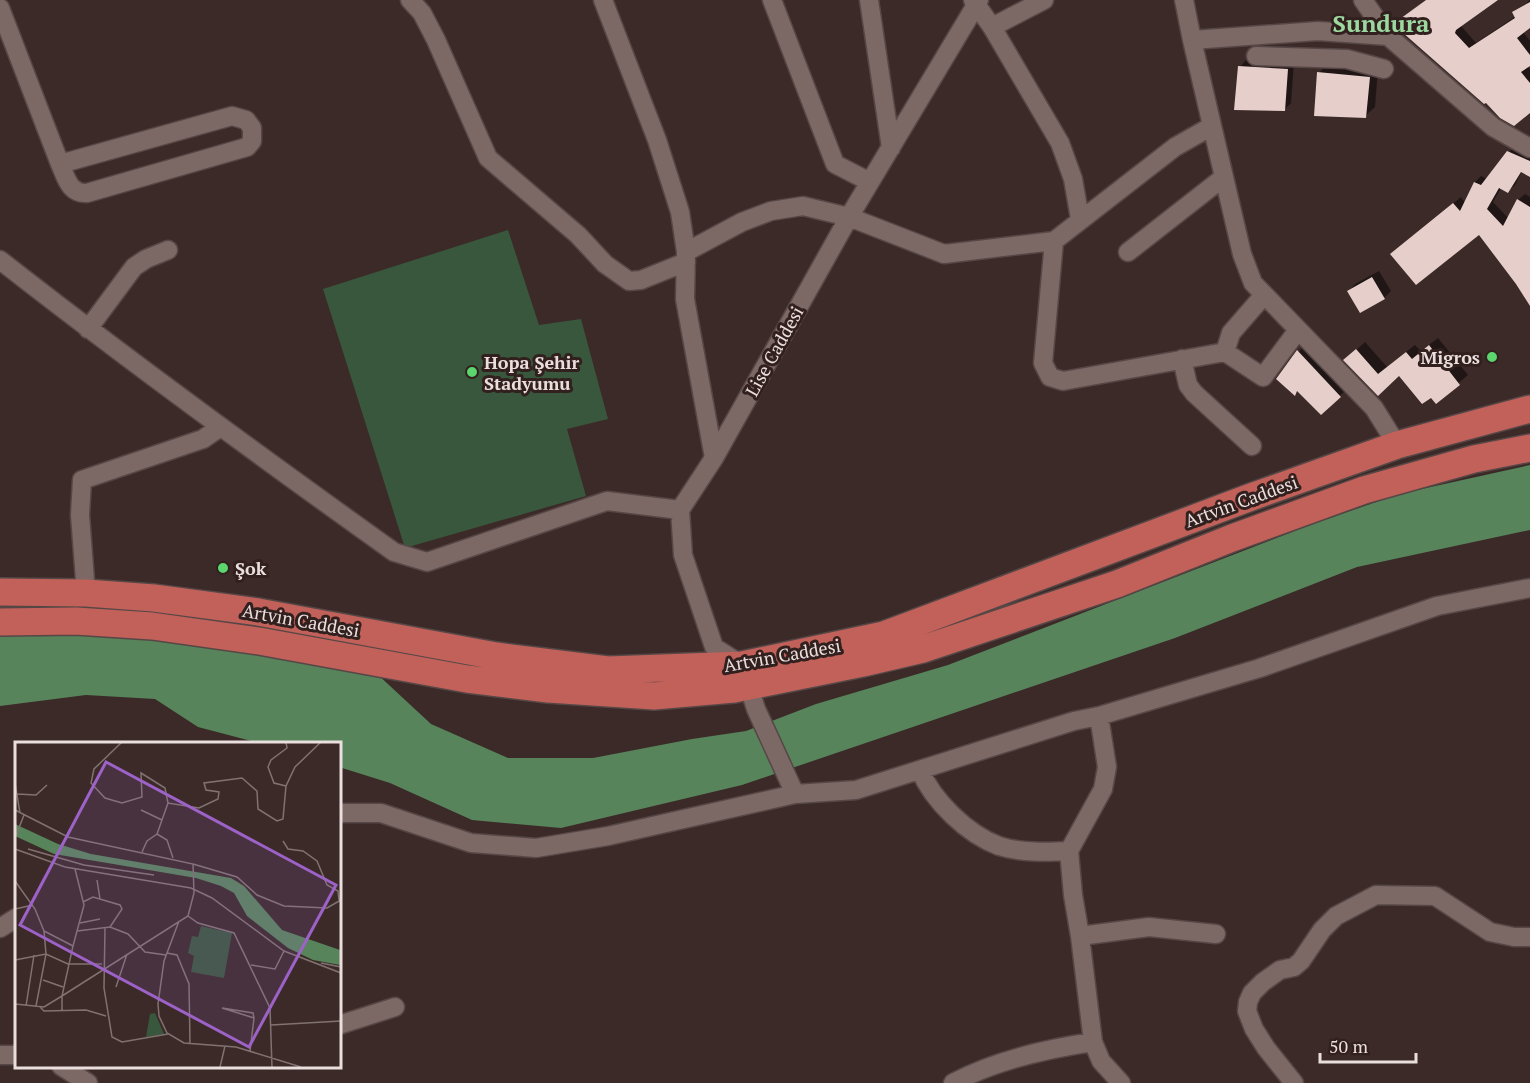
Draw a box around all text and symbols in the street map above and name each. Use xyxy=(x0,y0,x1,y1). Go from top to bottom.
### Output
district label: Sundura xyxy=(1333,7,1430,39)
street label: Lise Caddesi xyxy=(739,302,809,400)
place label: Migros xyxy=(1421,345,1480,369)
place label: Hopa Şehir Stadyumu xyxy=(484,350,580,395)
marker: Migros xyxy=(1485,350,1499,364)
marker: Hopa Şehir Stadyumu xyxy=(465,365,479,379)
street label: Artvin Caddesi xyxy=(1181,469,1301,533)
place label: Şok xyxy=(235,556,267,580)
marker: Şok xyxy=(216,561,230,575)
street label: Artvin Caddesi xyxy=(241,598,361,642)
street label: Artvin Caddesi xyxy=(722,633,842,677)
inset map xyxy=(15,742,340,1068)
scale bar xyxy=(1320,1026,1416,1064)
text: 50 m xyxy=(1329,1034,1369,1058)

